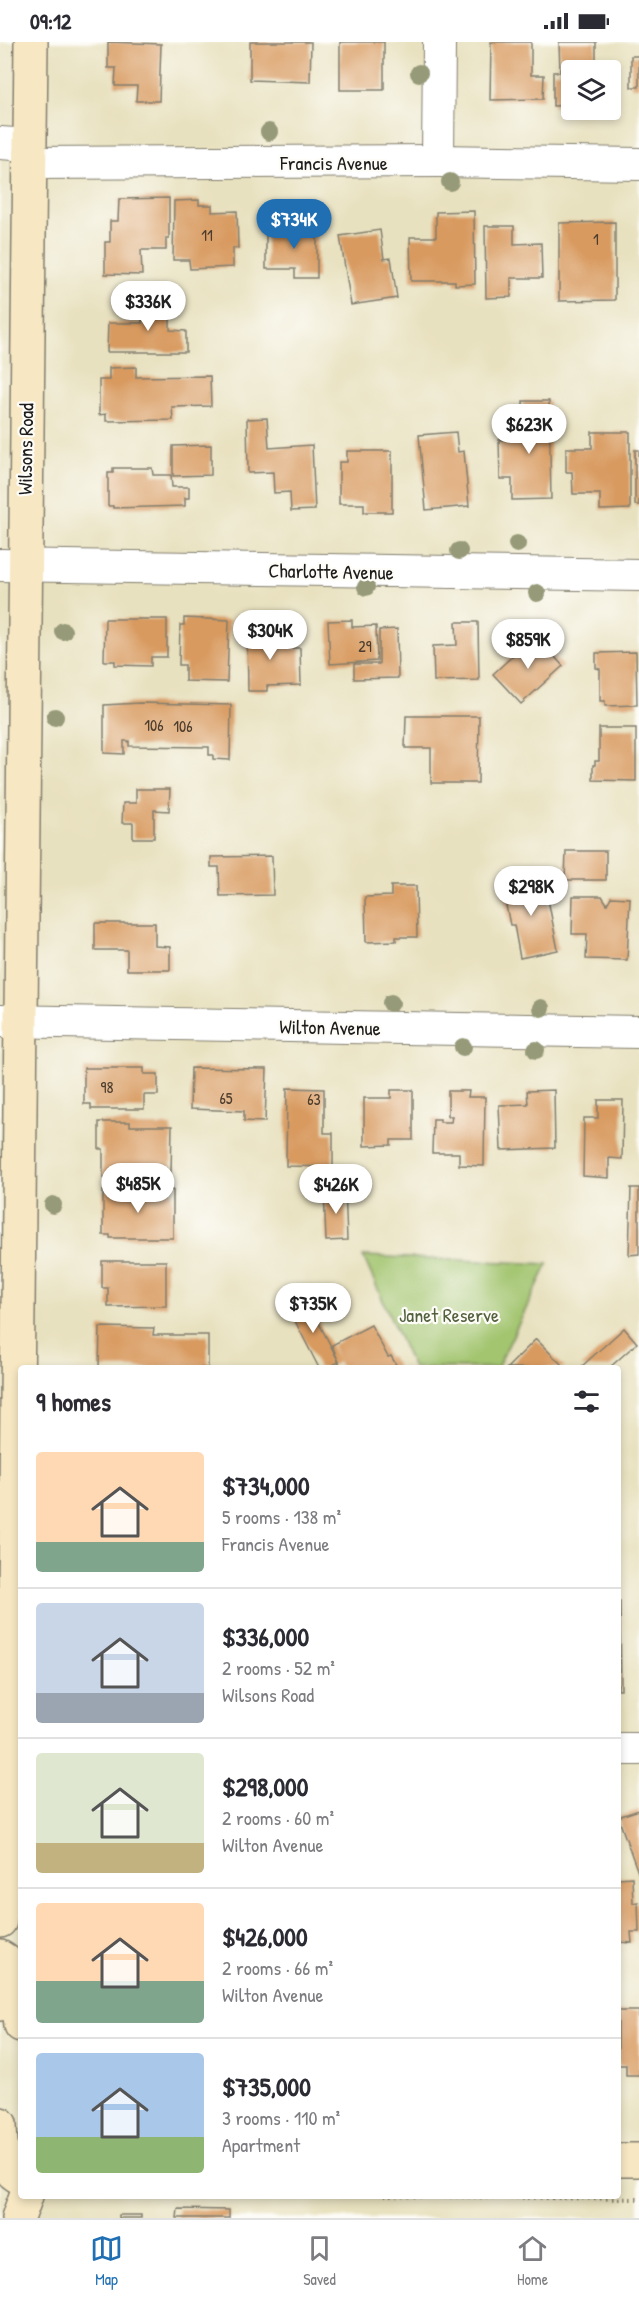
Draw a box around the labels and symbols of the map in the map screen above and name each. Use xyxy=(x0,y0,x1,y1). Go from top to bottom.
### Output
street label: Francis Avenue xyxy=(279,149,388,176)
pin: $734K xyxy=(252,199,336,250)
house number: 11 xyxy=(201,224,213,246)
house number: 1 xyxy=(593,228,599,250)
pin: $336K xyxy=(106,281,190,332)
street label: Wilsons Road xyxy=(11,403,39,495)
pin: $623K xyxy=(487,404,571,455)
street label: Charlotte Avenue xyxy=(268,556,394,586)
pin: $304K xyxy=(228,610,312,661)
pin: $859K xyxy=(486,619,570,670)
house number: 29 xyxy=(358,635,372,657)
house number: 106 xyxy=(144,714,164,736)
house number: 106 xyxy=(173,715,193,737)
pin: $298K xyxy=(489,866,573,917)
street label: Wilton Avenue xyxy=(279,1013,381,1041)
house number: 98 xyxy=(101,1076,113,1098)
house number: 65 xyxy=(219,1087,233,1109)
house number: 63 xyxy=(307,1088,321,1110)
pin: $485K xyxy=(96,1163,180,1214)
pin: $426K xyxy=(294,1164,378,1215)
pin: $735K xyxy=(271,1283,355,1334)
park label: Janet Reserve xyxy=(399,1301,499,1328)

